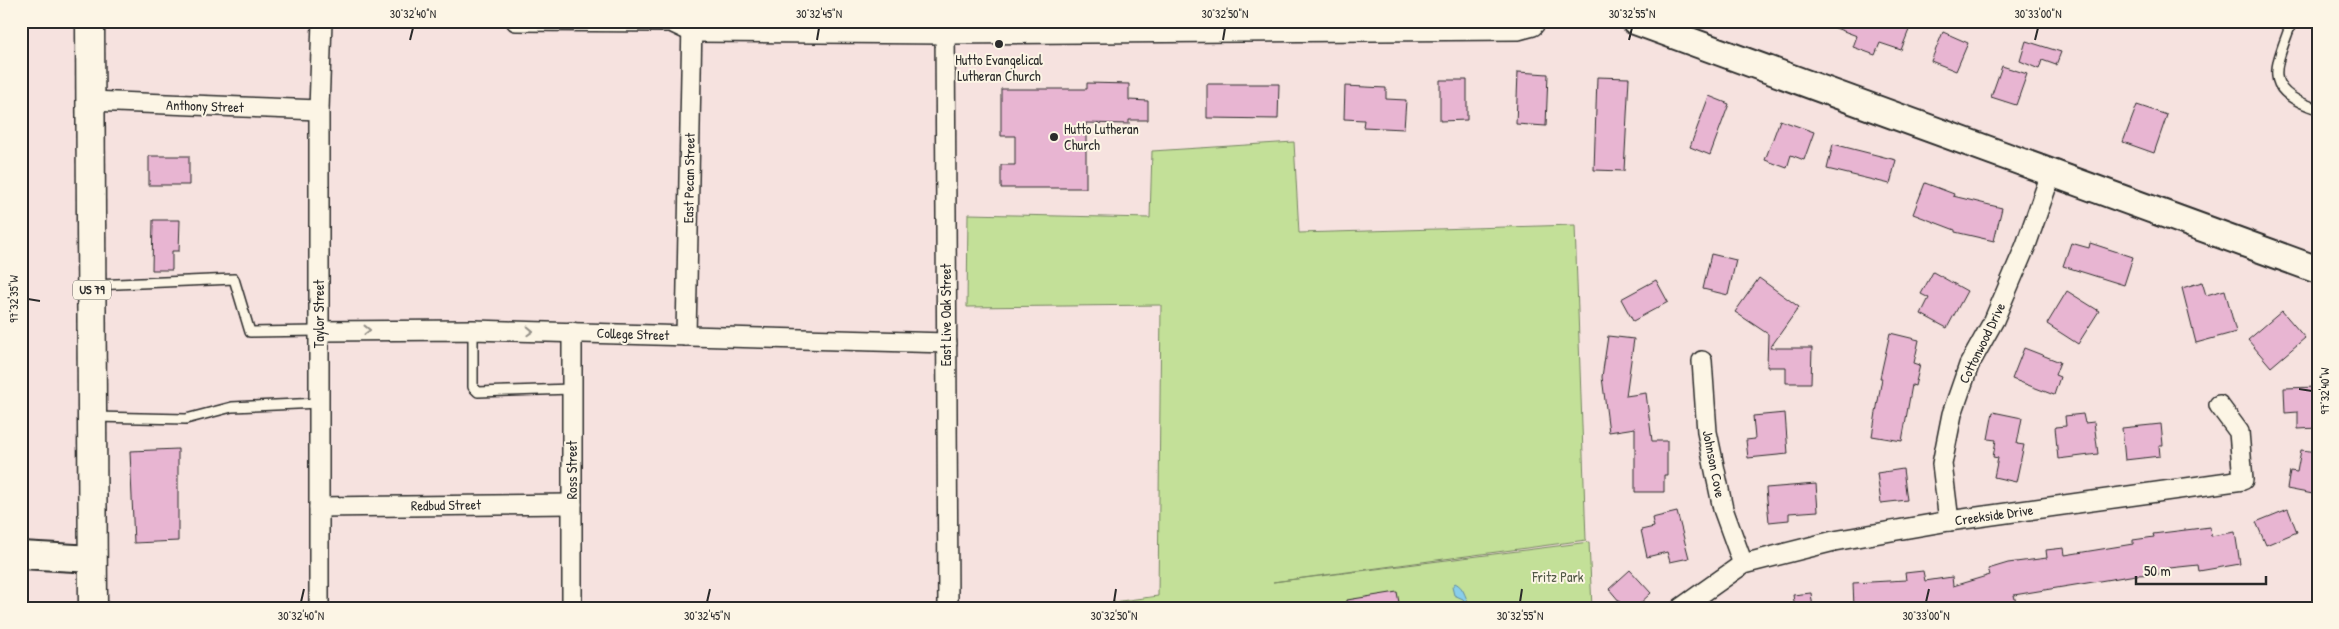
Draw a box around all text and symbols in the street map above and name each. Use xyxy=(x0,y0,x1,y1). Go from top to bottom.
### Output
text: 30°32'40"N xyxy=(390,5,436,22)
text: 30°32'45"N xyxy=(796,5,842,22)
text: 30°32'50"N xyxy=(1202,5,1248,22)
text: 30°32'55"N xyxy=(1609,5,1655,22)
text: 30°33'00"N xyxy=(2014,5,2062,22)
marker: Hutto Evangelical Lutheran Church xyxy=(993,38,1005,50)
place label: Hutto Evangelical Lutheran Church xyxy=(955,50,1043,85)
street label: Anthony Street xyxy=(166,95,244,117)
place label: Hutto Lutheran Church xyxy=(1064,119,1139,154)
marker: Hutto Lutheran Church xyxy=(1048,131,1060,143)
street label: East Pecan Street xyxy=(678,132,699,223)
street label: East Live Oak Street xyxy=(936,263,955,366)
text: 97°32'35"W xyxy=(5,275,22,323)
road number: US 79 xyxy=(73,280,111,300)
street label: Taylor Street xyxy=(309,280,329,348)
street label: Cottonwood Drive xyxy=(1954,299,2009,386)
street label: College Street xyxy=(596,323,670,345)
one-way arrow xyxy=(364,325,372,335)
one-way arrow xyxy=(526,326,534,336)
text: 97°32'40"W xyxy=(2316,367,2333,415)
street label: Johnson Cove xyxy=(1699,429,1730,500)
street label: Ross Street xyxy=(562,441,581,499)
street label: Redbud Street xyxy=(411,494,481,515)
street label: Creekside Drive xyxy=(1953,500,2035,529)
scale bar xyxy=(2136,554,2266,586)
text: 50 m xyxy=(2144,560,2171,581)
park label: Fritz Park xyxy=(1531,567,1584,586)
text: 30°32'40"N xyxy=(278,607,324,624)
text: 30°32'45"N xyxy=(684,607,730,624)
text: 30°32'50"N xyxy=(1091,607,1137,624)
text: 30°32'55"N xyxy=(1497,607,1543,624)
text: 30°33'00"N xyxy=(1902,607,1950,624)

